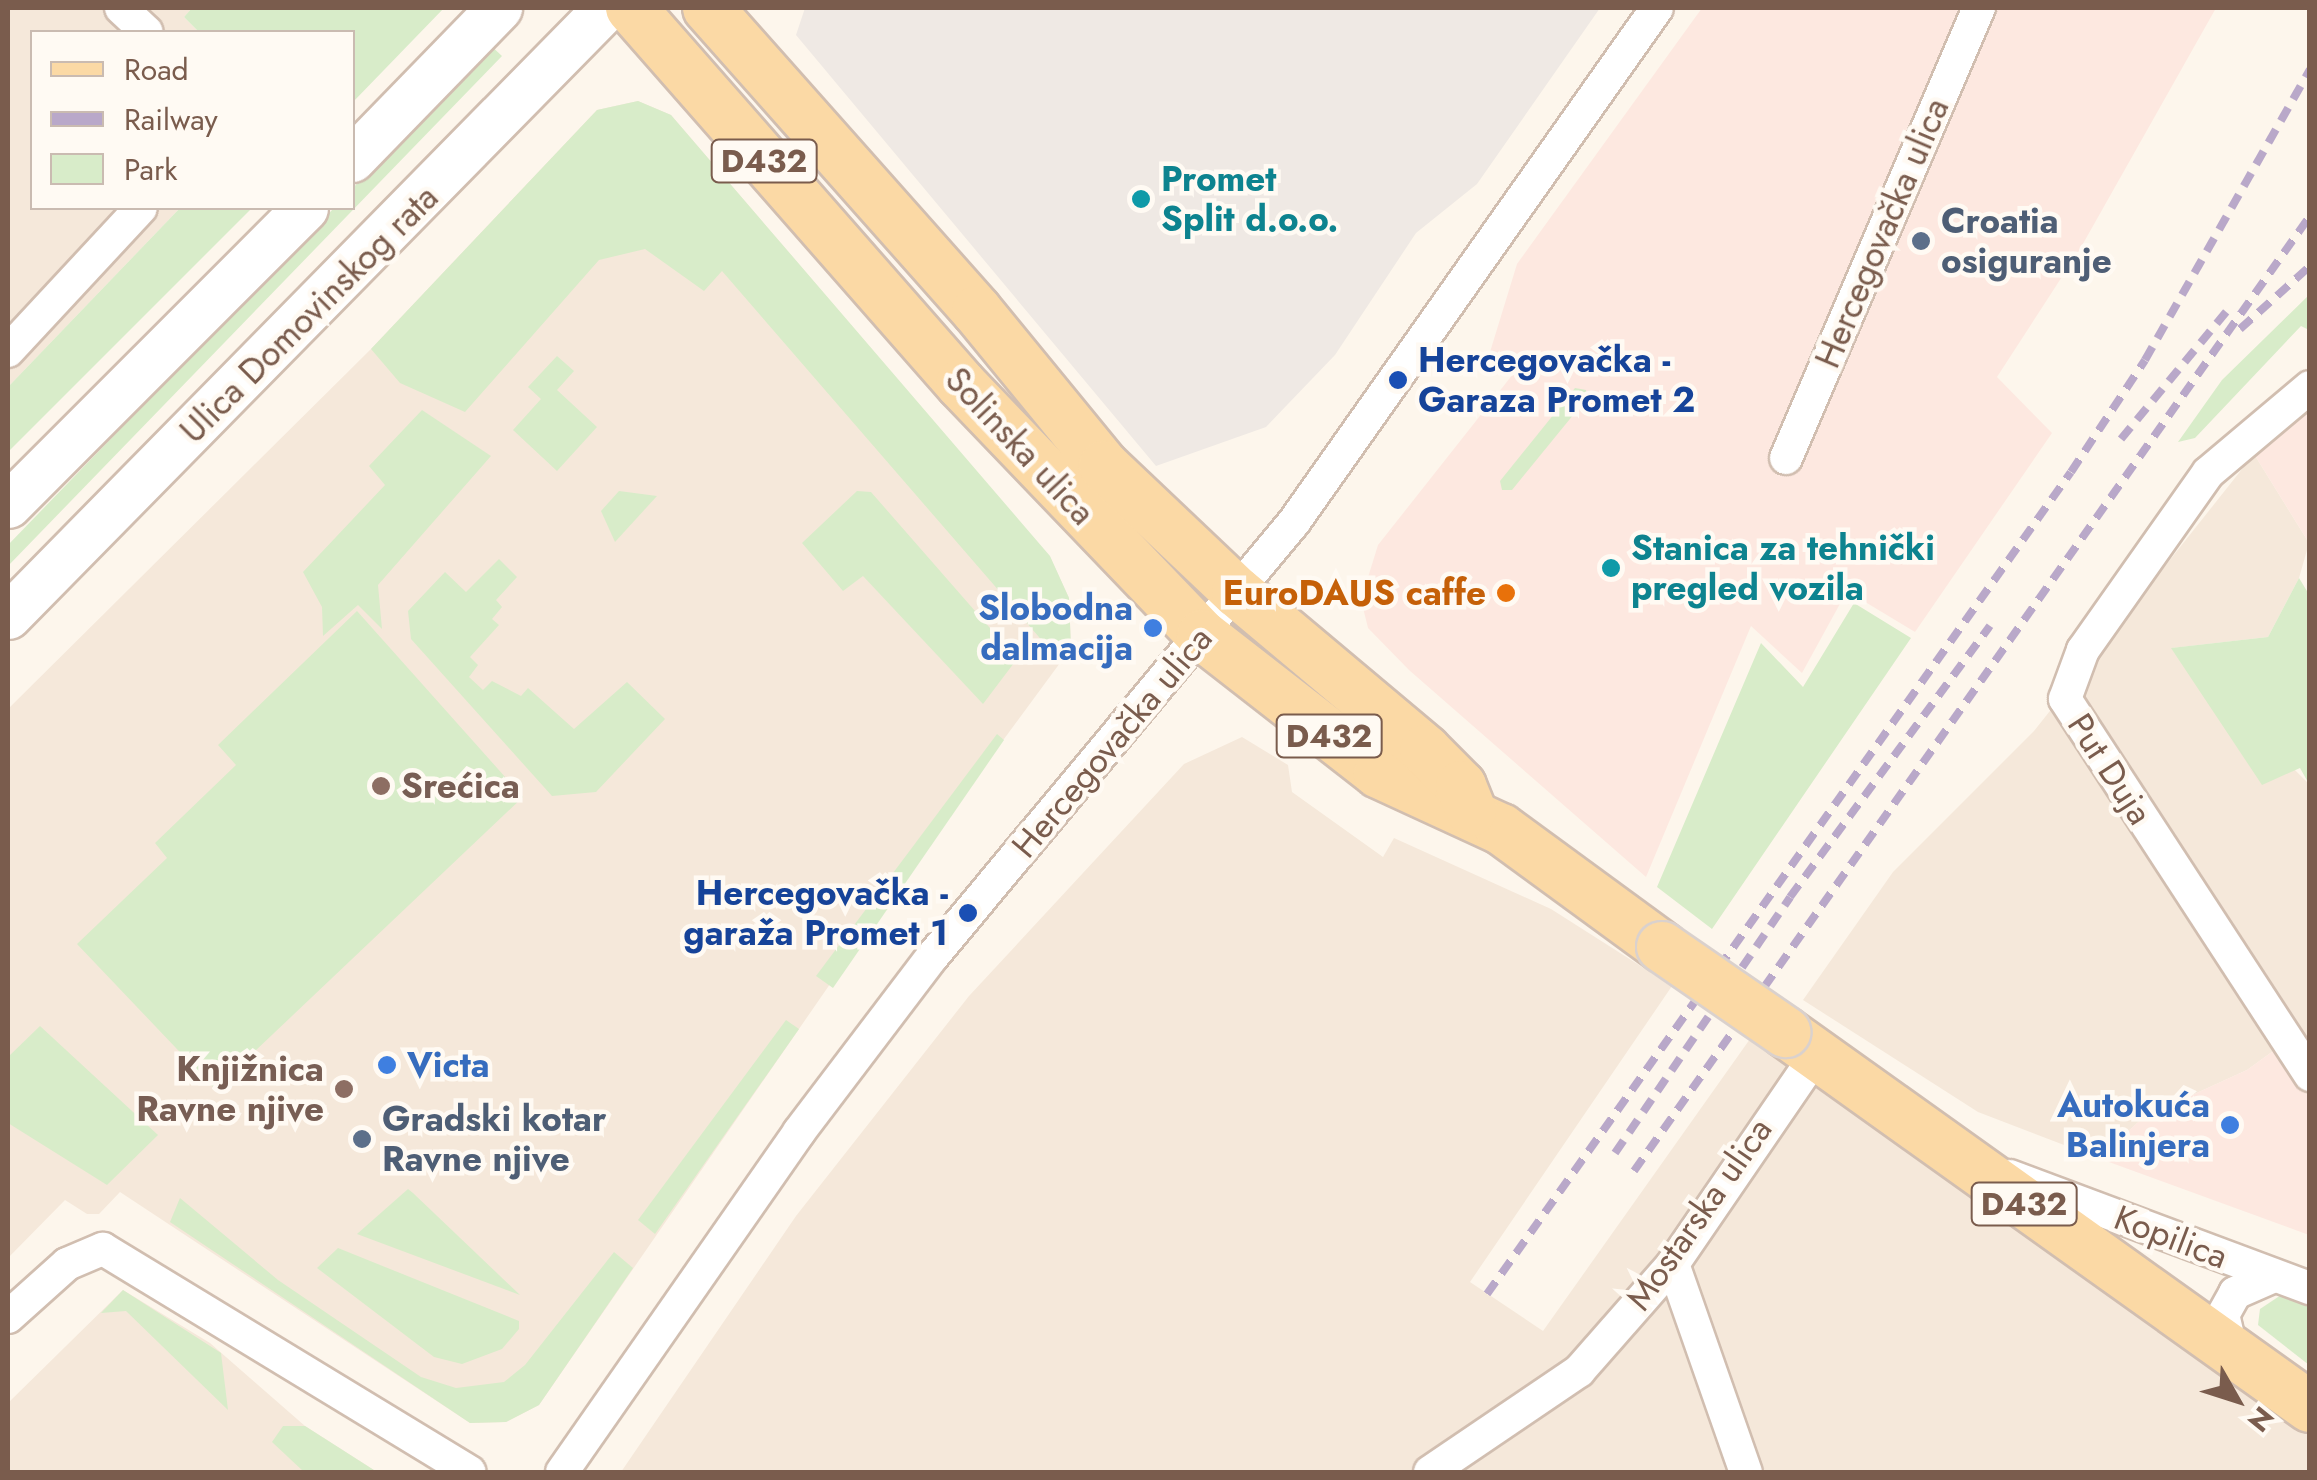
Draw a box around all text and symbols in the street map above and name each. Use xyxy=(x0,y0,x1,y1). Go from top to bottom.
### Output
legend xyxy=(30,30,355,210)
text: Road xyxy=(124,48,189,91)
street label: Hercegovačka ulica xyxy=(1806,92,1958,374)
text: Railway xyxy=(124,98,218,141)
road number: D432 xyxy=(709,134,819,188)
text: Park xyxy=(124,148,177,191)
place label: Promet Split d.o.o. xyxy=(1161,158,1338,240)
street label: Ulica Domovinskog rata xyxy=(171,176,447,452)
marker: Promet Split d.o.o. xyxy=(1130,188,1152,210)
place label: Croatia osiguranje xyxy=(1941,200,2112,282)
marker: Croatia osiguranje xyxy=(1910,230,1932,252)
place label: Hercegovačka - Garaza Promet 2 xyxy=(1418,339,1695,421)
street label: Solinska ulica xyxy=(937,359,1103,533)
marker: Hercegovačka - Garaza Promet 2 xyxy=(1387,369,1409,391)
place label: Stanica za tehnički pregled vozila xyxy=(1631,527,1935,609)
marker: Stanica za tehnički pregled vozila xyxy=(1600,557,1622,579)
place label: EuroDAUS caffe xyxy=(1223,572,1486,614)
marker: EuroDAUS caffe xyxy=(1495,582,1517,604)
place label: Slobodna dalmacija xyxy=(978,587,1133,669)
marker: Slobodna dalmacija xyxy=(1142,617,1164,639)
street label: Hercegovačka ulica xyxy=(1003,618,1221,866)
street label: Put Duja xyxy=(2059,706,2161,832)
road number: D432 xyxy=(1274,709,1384,763)
place label: Srećica xyxy=(401,765,520,807)
marker: Srećica xyxy=(370,775,392,797)
place label: Hercegovačka - garaža Promet 1 xyxy=(683,872,948,954)
marker: Hercegovačka - garaža Promet 1 xyxy=(957,902,979,924)
place label: Victa xyxy=(407,1044,490,1086)
place label: Knjižnica Ravne njive xyxy=(136,1048,324,1130)
marker: Victa xyxy=(376,1054,398,1076)
marker: Knjižnica Ravne njive xyxy=(333,1078,355,1100)
place label: Autokuća Balinjera xyxy=(2057,1084,2210,1166)
place label: Gradski kotar Ravne njive xyxy=(382,1098,606,1180)
street label: Mostarska ulica xyxy=(1617,1110,1781,1318)
marker: Autokuća Balinjera xyxy=(2219,1114,2241,1136)
marker: Gradski kotar Ravne njive xyxy=(351,1128,373,1150)
road number: D432 xyxy=(1969,1177,2079,1231)
street label: Kopilica xyxy=(2109,1196,2233,1278)
north arrow xyxy=(2187,1350,2287,1450)
text: N xyxy=(2238,1398,2284,1441)

